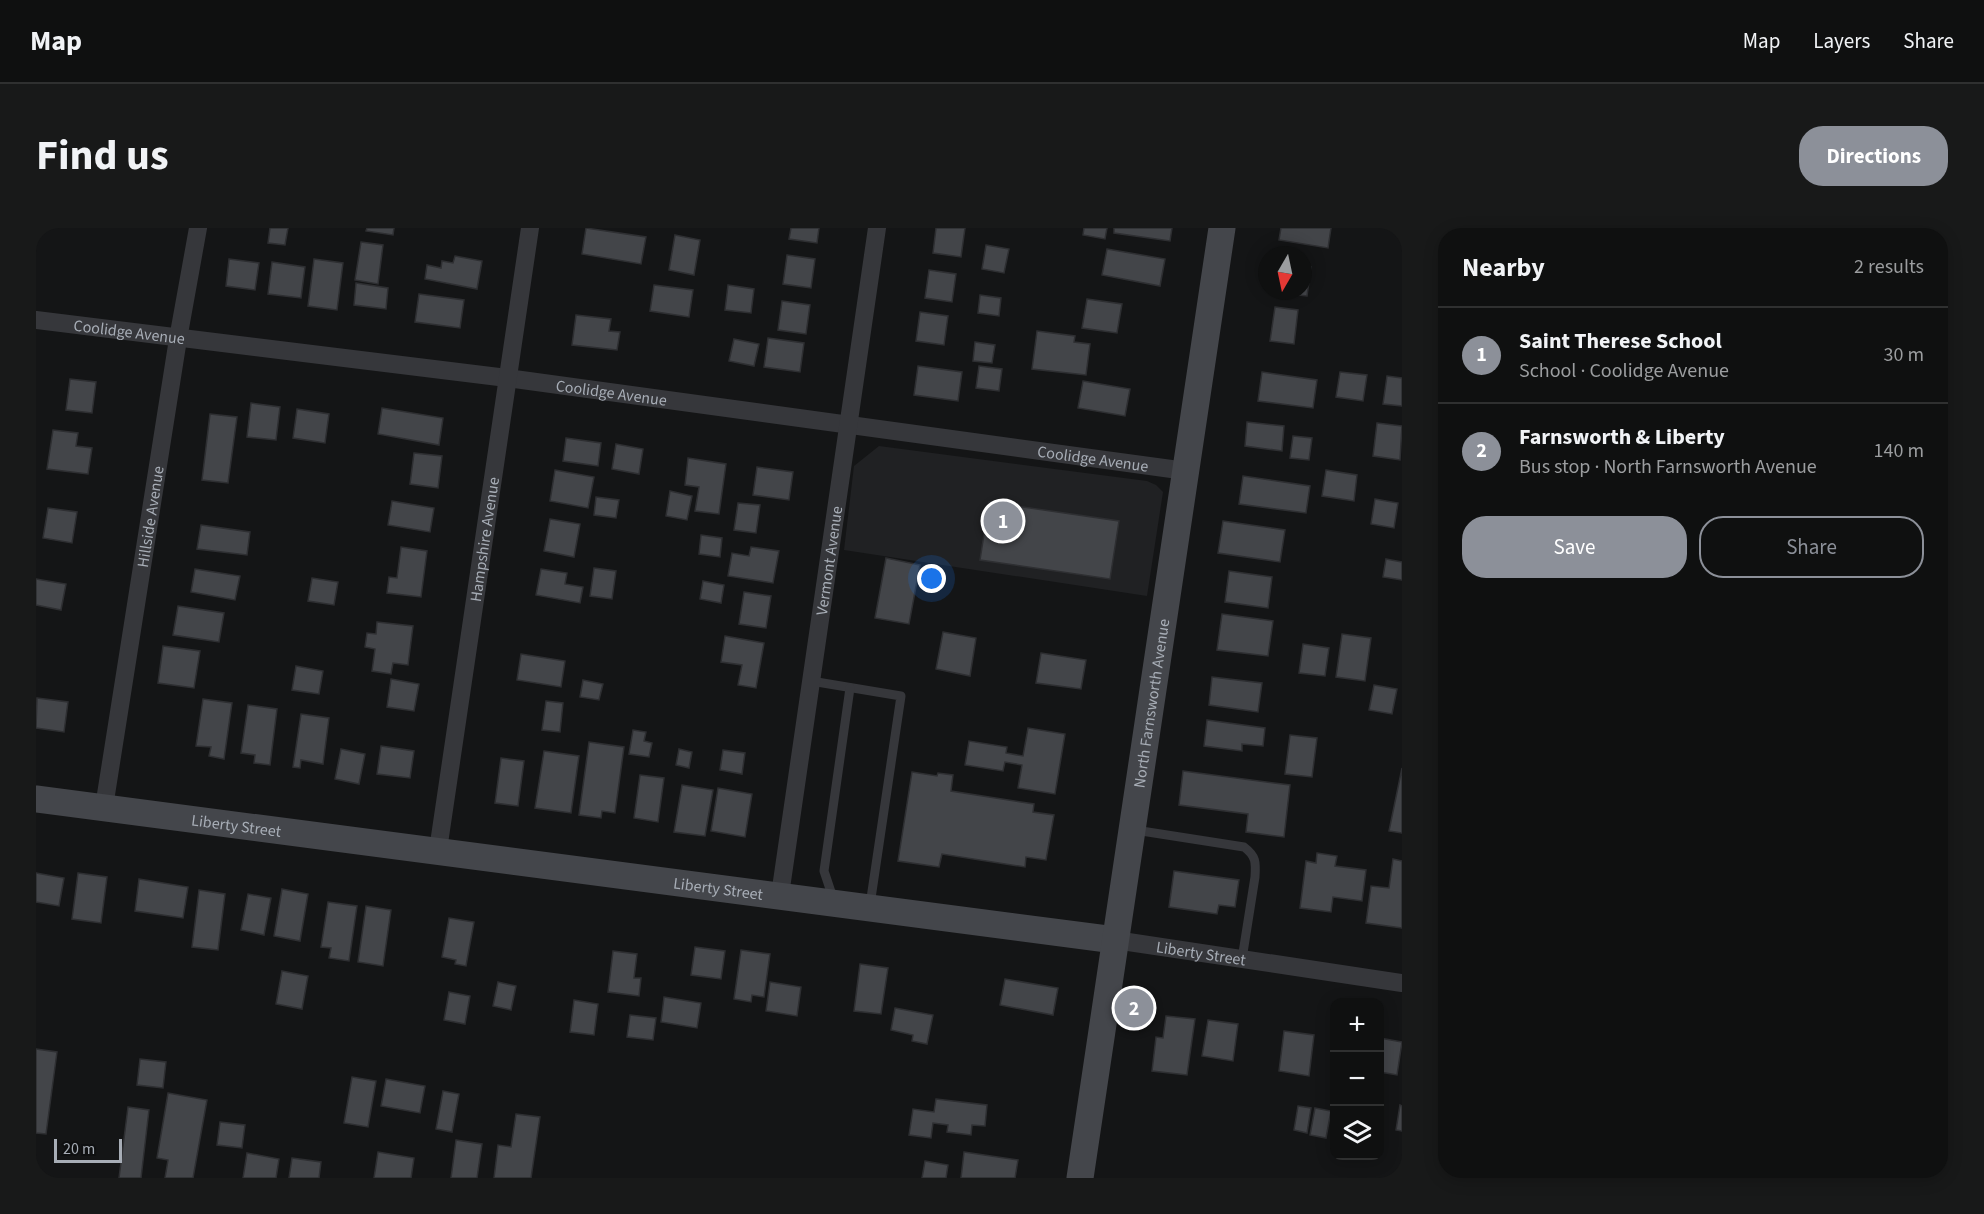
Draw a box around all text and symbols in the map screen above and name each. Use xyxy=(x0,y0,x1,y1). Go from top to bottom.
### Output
text: Map xyxy=(30,21,82,61)
text: Map xyxy=(1743,26,1780,56)
text: Layers xyxy=(1813,26,1870,56)
text: Share xyxy=(1903,26,1954,56)
text: Find us xyxy=(36,126,169,186)
button: Directions xyxy=(1799,126,1948,186)
north arrow xyxy=(1258,246,1312,300)
text: Nearby xyxy=(1462,249,1545,286)
text: 2 results xyxy=(1854,253,1924,281)
street label: Coolidge Avenue xyxy=(72,315,186,350)
text: Saint Therese School xyxy=(1519,325,1722,357)
text: 1 xyxy=(1476,341,1487,369)
text: 30 m xyxy=(1884,341,1924,369)
text: School · Coolidge Avenue xyxy=(1519,357,1729,385)
street label: Coolidge Avenue xyxy=(554,375,668,412)
text: Farnsworth & Liberty xyxy=(1519,421,1725,453)
text: 2 xyxy=(1476,437,1487,465)
text: 140 m xyxy=(1874,437,1924,465)
street label: Coolidge Avenue xyxy=(1036,441,1150,478)
text: Bus stop · North Farnsworth Avenue xyxy=(1519,453,1817,481)
street label: Hillside Avenue xyxy=(132,464,170,569)
street label: Hampshire Avenue xyxy=(465,476,505,603)
pin: 1 xyxy=(984,498,1022,544)
street label: Vermont Avenue xyxy=(811,504,848,617)
button: Save xyxy=(1462,516,1687,578)
button: Share xyxy=(1699,516,1924,578)
your location xyxy=(917,564,946,593)
street label: North Farnsworth Avenue xyxy=(1128,617,1175,790)
street label: Liberty Street xyxy=(190,809,283,843)
street label: Liberty Street xyxy=(672,872,765,906)
street label: Liberty Street xyxy=(1155,936,1248,972)
pin: 2 xyxy=(1114,986,1154,1030)
map controls xyxy=(1330,998,1384,1160)
button: + xyxy=(1330,998,1384,1052)
button: − xyxy=(1330,1052,1384,1106)
button: layers xyxy=(1330,1106,1384,1160)
scale bar xyxy=(54,1136,122,1164)
text: 20 m xyxy=(63,1138,95,1160)

